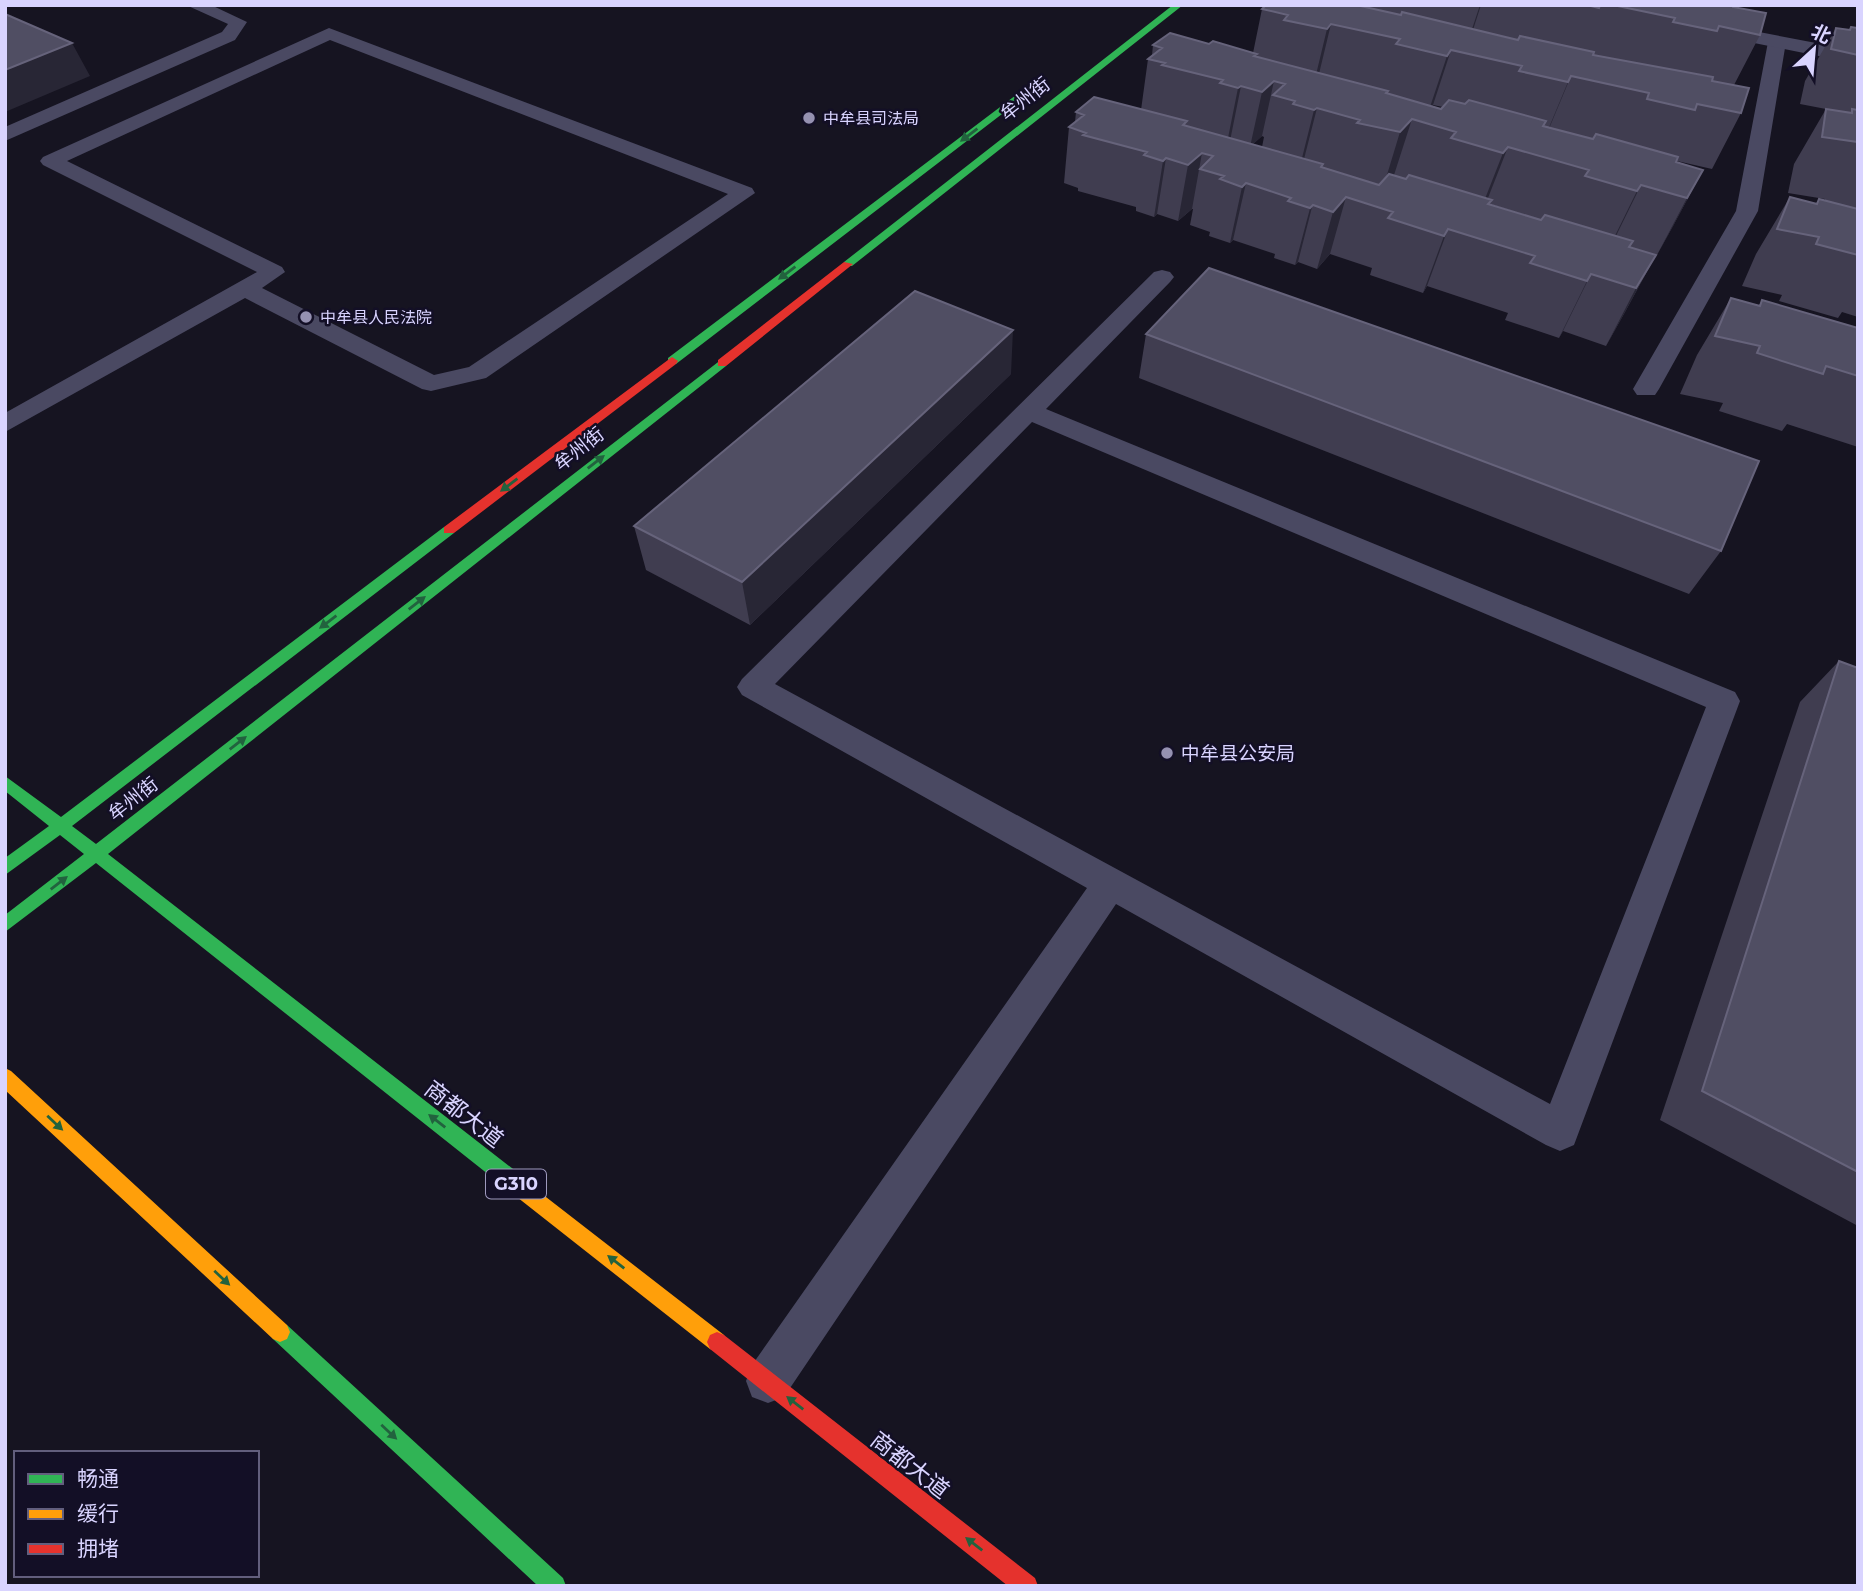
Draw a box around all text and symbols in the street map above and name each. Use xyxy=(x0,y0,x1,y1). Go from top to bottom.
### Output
north arrow xyxy=(1779,14,1849,84)
text: 北 xyxy=(1808,20,1835,49)
street label: 牟州街 xyxy=(995,72,1055,126)
place label: 中牟县司法局 xyxy=(823,109,919,128)
marker: 中牟县司法局 xyxy=(801,110,817,126)
one-way arrow xyxy=(960,128,978,143)
one-way arrow xyxy=(779,266,797,281)
place label: 中牟县人民法院 xyxy=(320,308,432,327)
marker: 中牟县人民法院 xyxy=(298,309,314,325)
street label: 牟州街 xyxy=(549,422,609,476)
one-way arrow xyxy=(587,456,605,470)
one-way arrow xyxy=(500,477,518,492)
one-way arrow xyxy=(408,596,426,610)
one-way arrow xyxy=(319,615,337,630)
one-way arrow xyxy=(229,736,247,751)
place label: 中牟县公安局 xyxy=(1181,742,1295,765)
marker: 中牟县公安局 xyxy=(1159,745,1175,761)
street label: 牟州街 xyxy=(103,772,163,826)
one-way arrow xyxy=(50,877,68,891)
street label: 商都大道 xyxy=(419,1075,509,1153)
one-way arrow xyxy=(429,1114,447,1129)
one-way arrow xyxy=(46,1115,63,1131)
road number: G310 xyxy=(486,1170,546,1198)
one-way arrow xyxy=(607,1256,625,1270)
one-way arrow xyxy=(213,1269,230,1285)
one-way arrow xyxy=(786,1395,804,1410)
one-way arrow xyxy=(380,1424,397,1440)
street label: 商都大道 xyxy=(865,1426,955,1504)
legend xyxy=(14,1451,259,1577)
text: 畅通 xyxy=(77,1466,119,1491)
text: 缓行 xyxy=(77,1501,119,1526)
text: 拥堵 xyxy=(77,1536,119,1561)
one-way arrow xyxy=(965,1536,983,1551)

